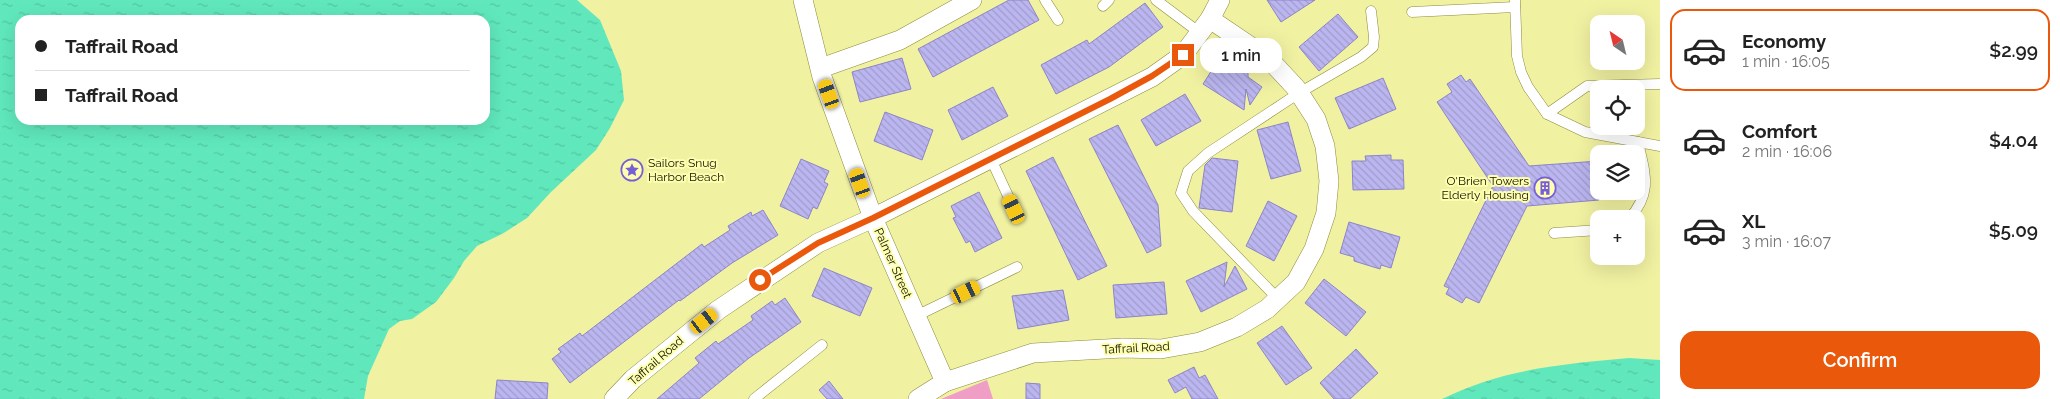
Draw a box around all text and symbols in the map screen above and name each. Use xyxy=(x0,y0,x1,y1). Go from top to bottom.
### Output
north arrow xyxy=(1590,15,1645,70)
map controls xyxy=(1590,15,1645,265)
icon: car xyxy=(1682,28,1727,73)
text: Economy xyxy=(1742,30,1826,52)
text: Taffrail Road xyxy=(65,35,178,57)
callout: 1 min xyxy=(1200,38,1283,72)
text: $2.99 xyxy=(1989,39,2038,61)
route end xyxy=(1172,44,1194,66)
text: 1 min xyxy=(1221,46,1261,65)
text: 1 min · 16:05 xyxy=(1742,52,1830,71)
car xyxy=(816,77,841,111)
button: locate xyxy=(1590,80,1645,135)
text: Taffrail Road xyxy=(65,84,178,106)
icon: car xyxy=(1682,118,1727,163)
text: Comfort xyxy=(1742,120,1817,142)
text: $4.04 xyxy=(1989,129,2038,151)
text: 2 min · 16:06 xyxy=(1742,142,1832,161)
button: layers xyxy=(1590,145,1645,200)
place label: Sailors Snug Harbor Beach xyxy=(648,156,724,184)
place icon: Sailors Snug Harbor Beach xyxy=(620,158,644,182)
car xyxy=(847,166,872,200)
place label: O'Brien Towers Elderly Housing xyxy=(1442,174,1529,202)
building icon: O'Brien Towers Elderly Housing xyxy=(1533,176,1557,200)
car xyxy=(1000,192,1027,226)
icon: car xyxy=(1682,208,1727,253)
button: + xyxy=(1590,210,1645,265)
text: XL xyxy=(1742,210,1765,232)
text: $5.09 xyxy=(1989,219,2038,241)
street label: Palmer Street xyxy=(871,226,915,300)
text: 3 min · 16:07 xyxy=(1742,232,1831,251)
route start xyxy=(749,269,771,291)
car xyxy=(949,279,982,305)
car xyxy=(687,306,720,336)
button: Confirm xyxy=(1680,331,2040,389)
street label: Taffrail Road xyxy=(626,334,686,388)
street label: Taffrail Road xyxy=(1102,339,1170,357)

